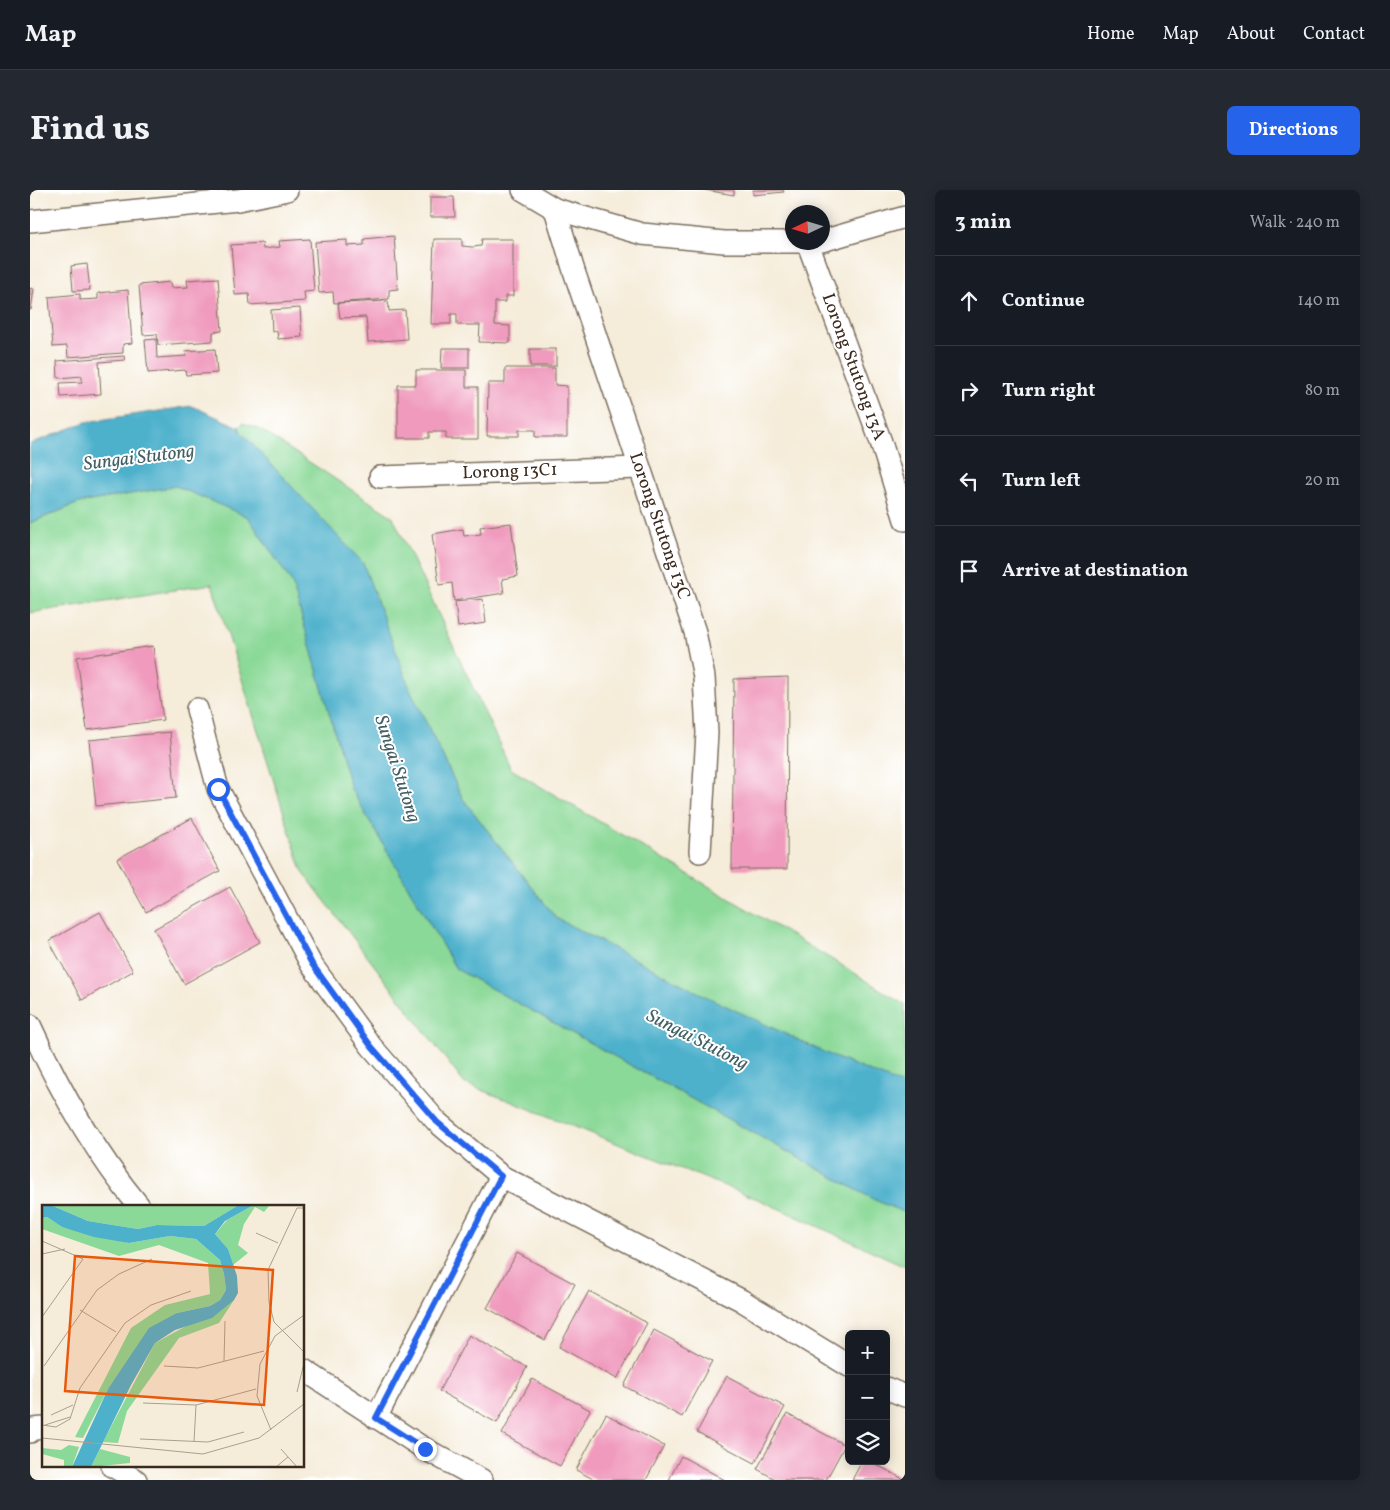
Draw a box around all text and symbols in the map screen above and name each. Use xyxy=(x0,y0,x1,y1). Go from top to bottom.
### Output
text: Map xyxy=(25,18,76,52)
text: Home xyxy=(1087,22,1135,47)
text: Map xyxy=(1163,22,1199,47)
text: About xyxy=(1227,22,1275,47)
text: Contact xyxy=(1303,22,1365,47)
text: Find us xyxy=(30,106,150,154)
button: Directions xyxy=(1227,106,1360,155)
north arrow xyxy=(785,205,830,250)
text: 3 min xyxy=(955,208,1011,237)
text: Walk · 240 m xyxy=(1250,212,1340,234)
icon: ahead xyxy=(955,287,983,315)
text: Continue xyxy=(1002,288,1085,314)
street label: Lorong Stutong 13A xyxy=(815,290,891,444)
text: 140 m xyxy=(1298,290,1340,312)
icon: right xyxy=(955,377,983,405)
text: Turn right xyxy=(1002,378,1095,404)
text: 80 m xyxy=(1305,380,1340,402)
water label: Sungai Stutong xyxy=(82,438,196,478)
street label: Lorong Stutong 13C xyxy=(622,449,696,603)
street label: Lorong 13C1 xyxy=(462,458,558,486)
icon: left xyxy=(955,467,983,495)
text: Turn left xyxy=(1002,468,1081,494)
text: 20 m xyxy=(1305,470,1340,492)
icon: arrive xyxy=(955,557,983,585)
text: Arrive at destination xyxy=(1002,558,1188,584)
water label: Sungai Stutong xyxy=(367,712,427,826)
route start xyxy=(207,778,230,801)
water label: Sungai Stutong xyxy=(642,1003,752,1077)
inset map xyxy=(42,1205,305,1468)
map controls xyxy=(845,1330,890,1465)
button: + xyxy=(845,1330,890,1375)
button: − xyxy=(845,1375,890,1420)
button: layers xyxy=(845,1420,890,1465)
route end xyxy=(414,1438,437,1461)

